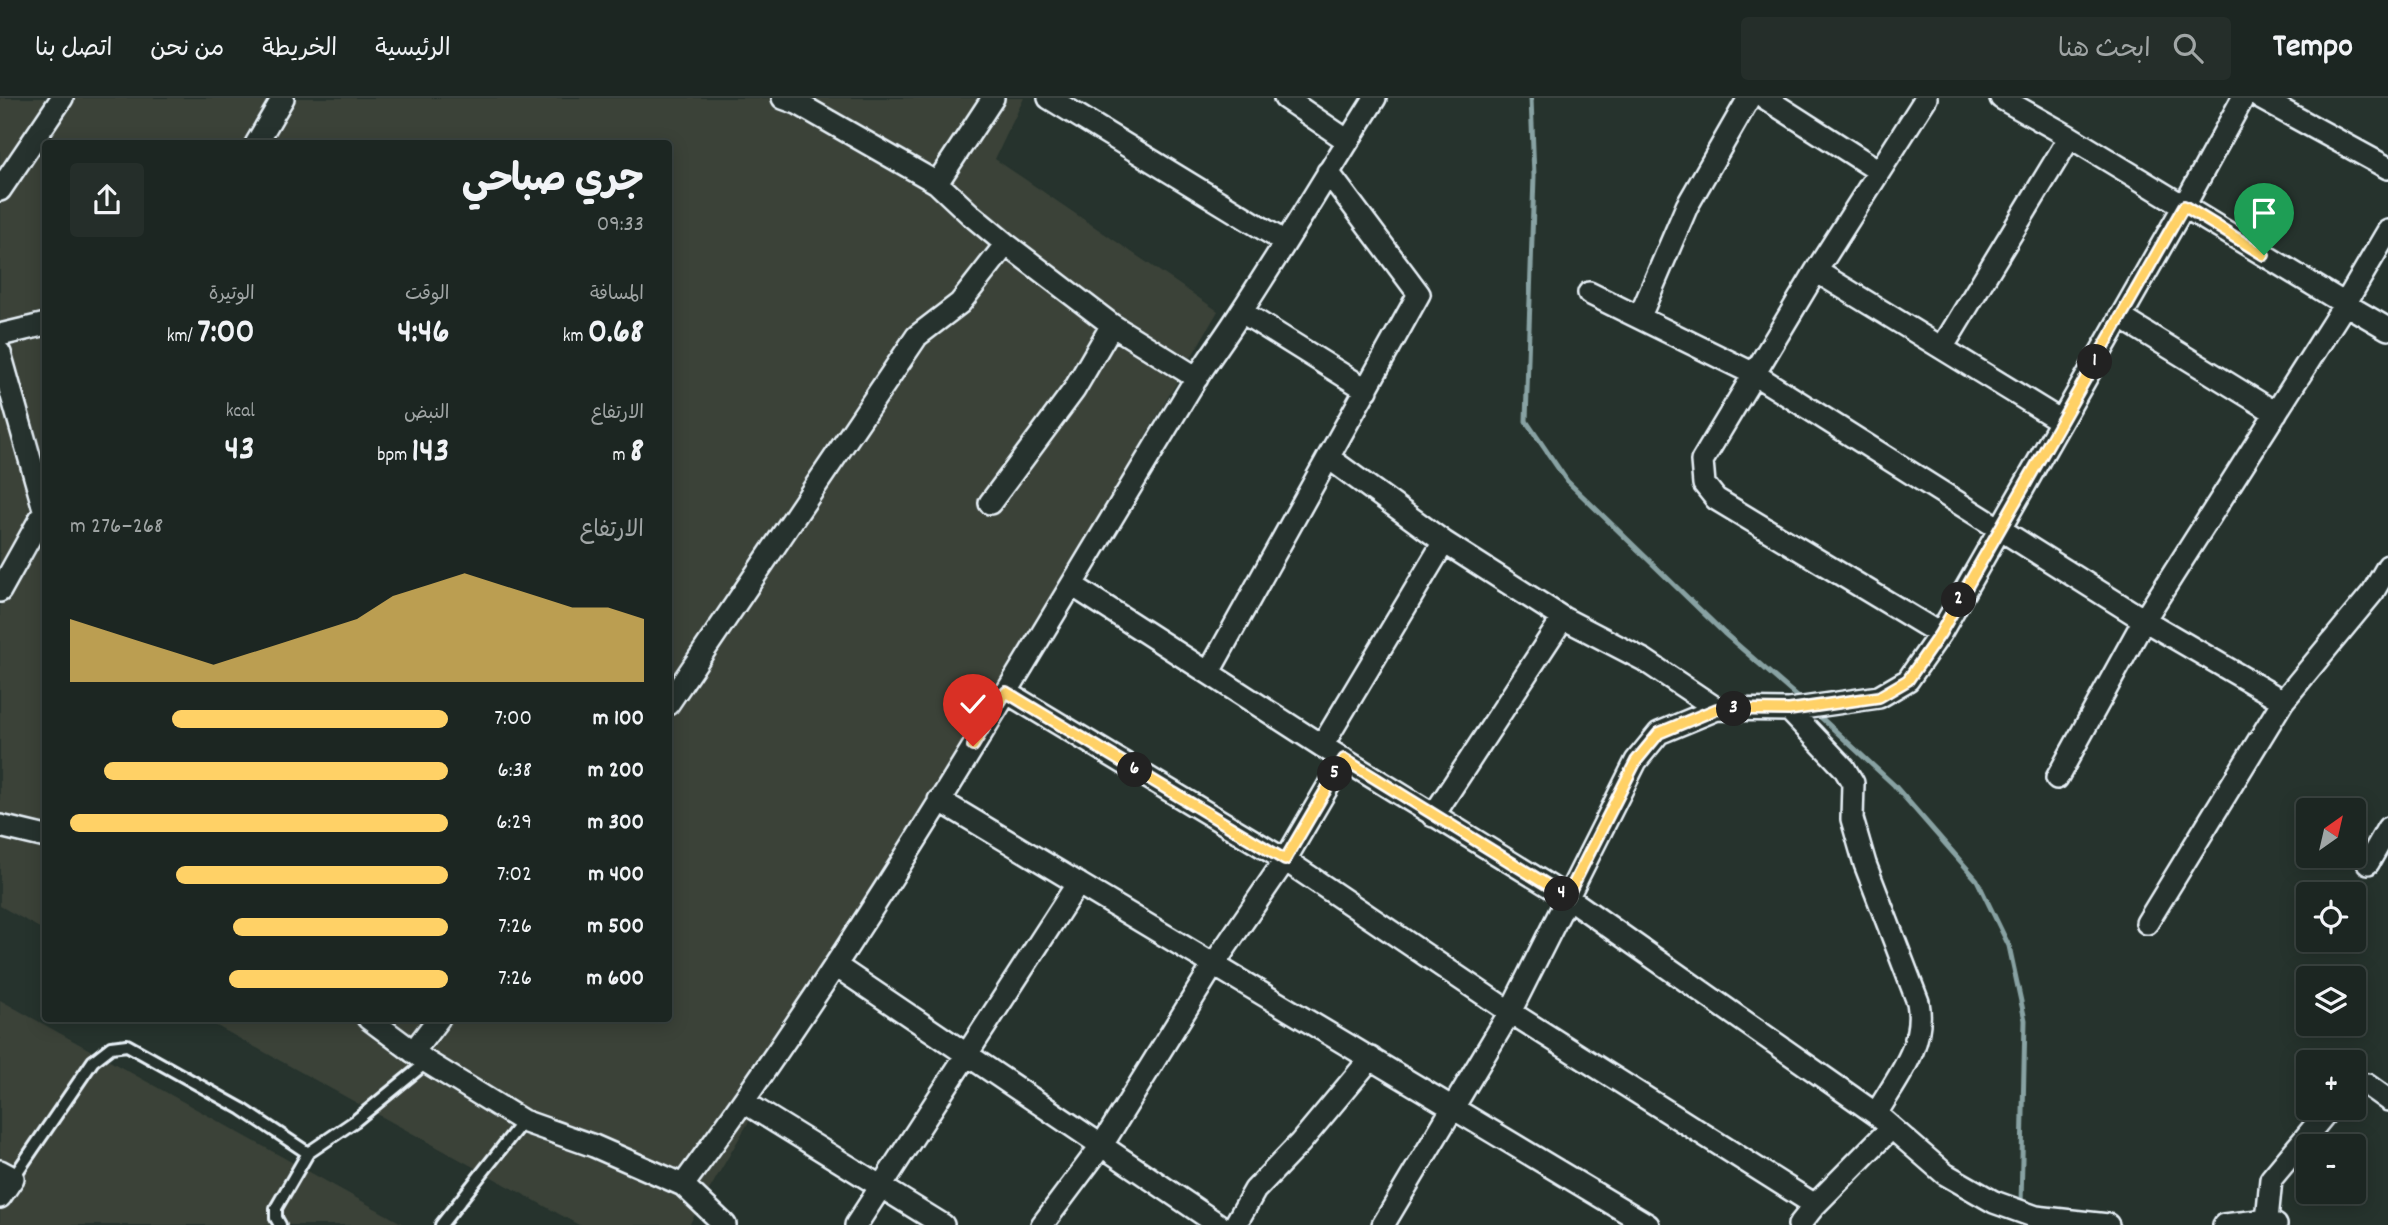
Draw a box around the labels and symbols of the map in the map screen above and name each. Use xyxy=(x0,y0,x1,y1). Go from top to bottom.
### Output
pin xyxy=(2234,183,2294,255)
pin: 1 xyxy=(2078,344,2112,380)
pin: 2 xyxy=(1941,582,1976,618)
pin xyxy=(943,674,1003,746)
pin: 3 xyxy=(1716,692,1752,726)
pin: 6 xyxy=(1118,752,1152,788)
pin: 5 xyxy=(1318,756,1352,792)
north arrow xyxy=(2296,798,2366,868)
pin: 4 xyxy=(1544,876,1580,912)

